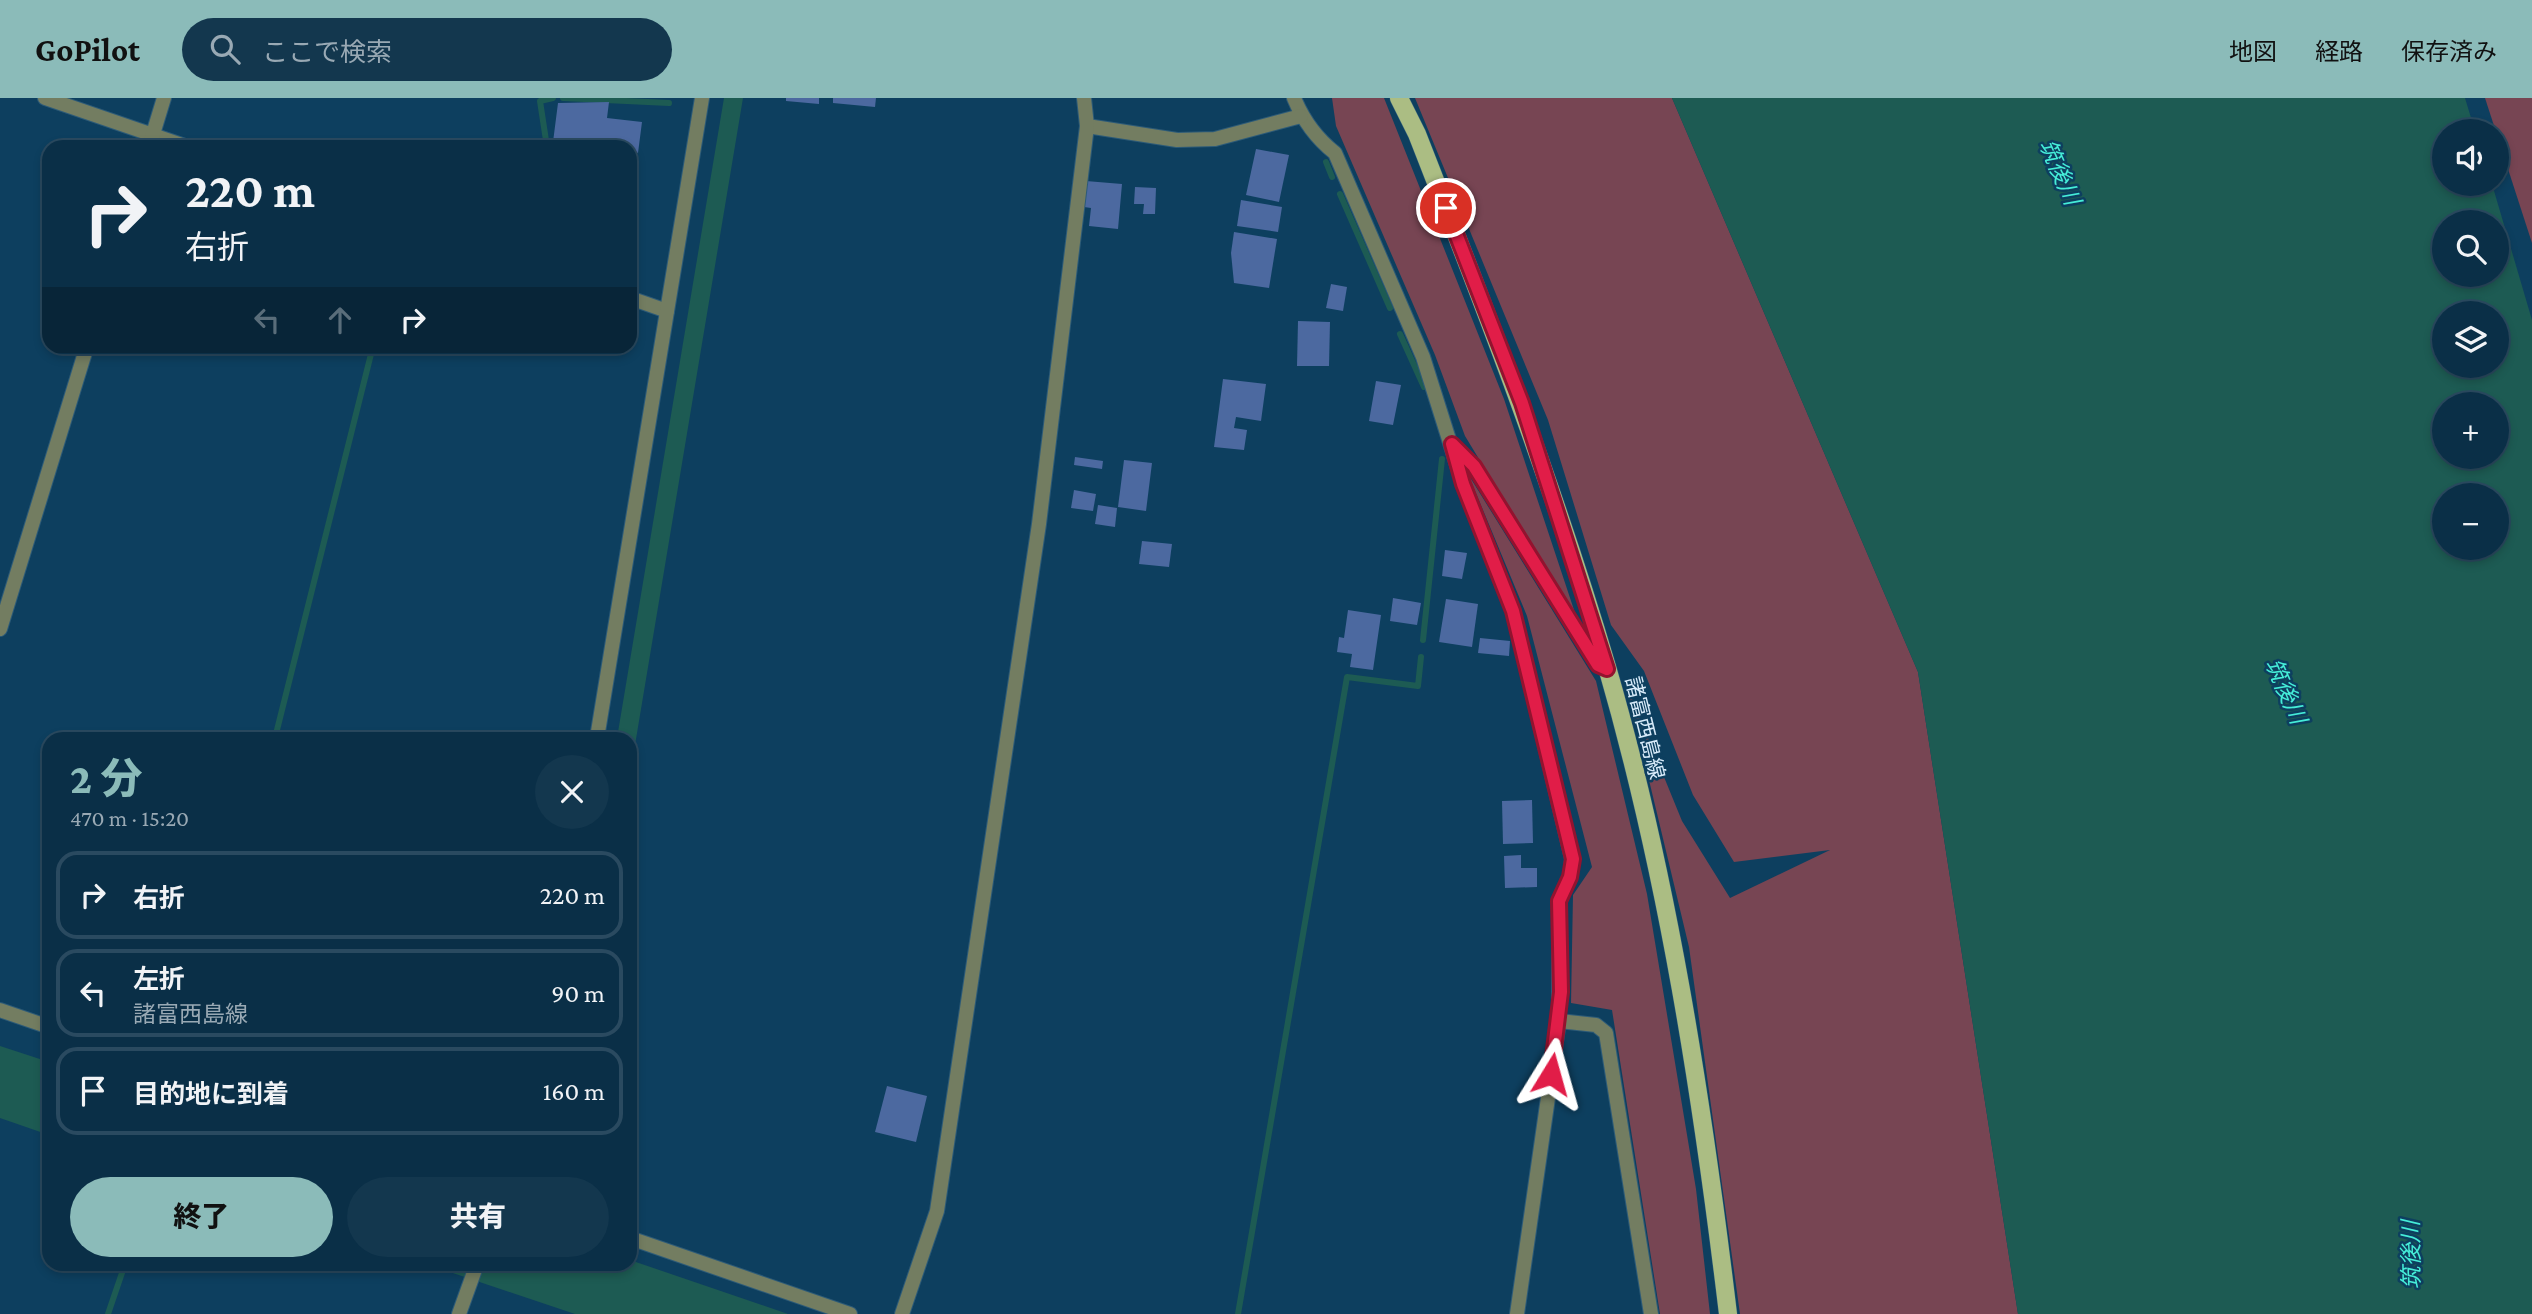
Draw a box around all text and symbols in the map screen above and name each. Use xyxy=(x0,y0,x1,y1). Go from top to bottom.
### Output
search box xyxy=(182,18,672,81)
icon: search xyxy=(206,30,244,68)
text: GoPilot xyxy=(35,31,140,68)
text: ここで検索 xyxy=(262,38,392,67)
text: 地図 xyxy=(2229,38,2277,65)
text: 経路 xyxy=(2315,38,2363,65)
text: 保存済み xyxy=(2401,38,2497,65)
map controls xyxy=(2432,119,2509,560)
button: sound xyxy=(2432,119,2509,196)
water label: 筑後川 xyxy=(2034,135,2087,212)
text: 220 m xyxy=(185,163,315,218)
icon: right xyxy=(70,168,161,259)
pin xyxy=(1416,178,1476,238)
icon: arrive xyxy=(1427,189,1465,227)
button: search xyxy=(2432,210,2509,287)
text: 右折 xyxy=(185,229,249,265)
icon: left xyxy=(248,301,286,339)
icon: ahead xyxy=(321,301,359,339)
icon: right xyxy=(394,301,432,339)
button: layers xyxy=(2432,301,2509,378)
button: + xyxy=(2432,392,2509,469)
button: − xyxy=(2432,483,2509,560)
water label: 筑後川 xyxy=(2260,654,2313,731)
street label: 諸富西島線 xyxy=(1621,674,1669,782)
text: 2 分 xyxy=(70,755,142,802)
button: close xyxy=(535,755,609,829)
text: 470 m · 15:20 xyxy=(70,805,189,831)
icon: right xyxy=(74,876,112,914)
text: 220 m xyxy=(540,881,605,910)
text: 右折 xyxy=(133,884,185,913)
text: 左折 xyxy=(133,965,185,994)
icon: left xyxy=(74,974,112,1012)
text: 90 m xyxy=(551,979,605,1008)
text: 諸富西島線 xyxy=(133,1001,248,1027)
position arrow xyxy=(1514,1037,1588,1111)
icon: arrive xyxy=(74,1072,112,1110)
text: 160 m xyxy=(543,1077,605,1106)
text: 目的地に到着 xyxy=(133,1080,289,1109)
button: 終了 xyxy=(70,1177,333,1257)
button: 共有 xyxy=(347,1177,609,1257)
water label: 筑後川 xyxy=(2397,1217,2425,1290)

